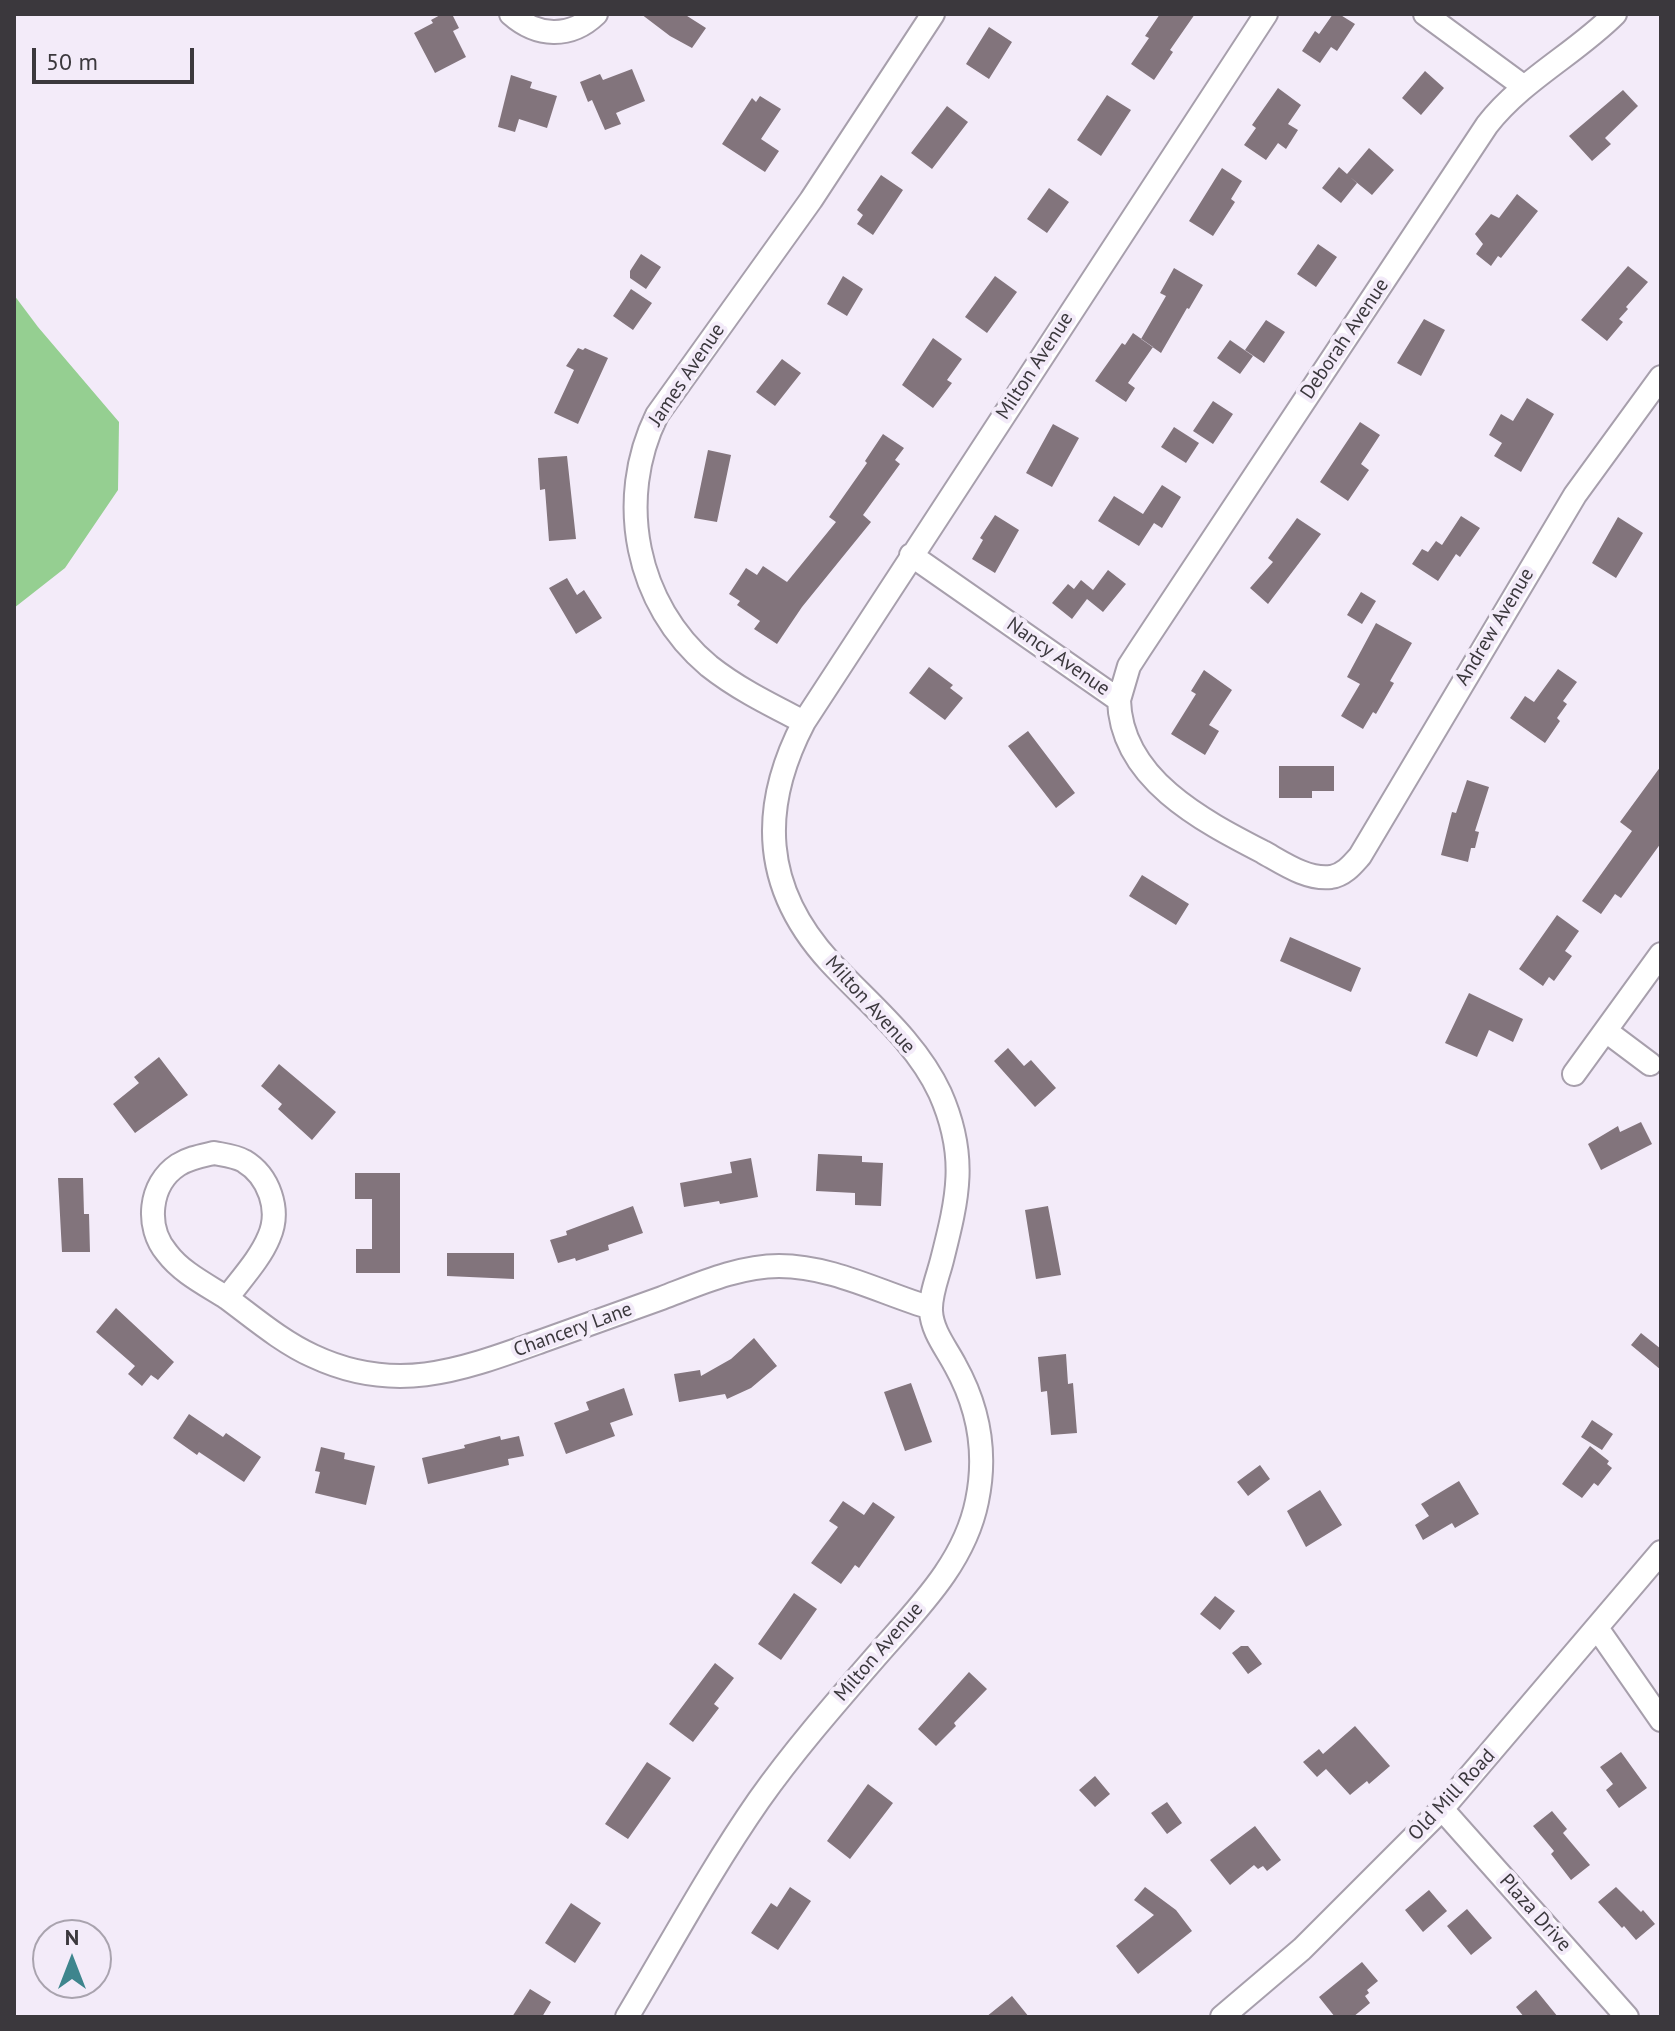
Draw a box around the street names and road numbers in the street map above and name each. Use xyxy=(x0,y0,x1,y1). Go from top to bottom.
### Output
street label: Deborah Avenue xyxy=(1296,274,1394,404)
street label: Milton Avenue xyxy=(991,308,1079,424)
street label: James Avenue xyxy=(644,319,730,431)
street label: Andrew Avenue xyxy=(1451,564,1539,690)
street label: Nancy Avenue xyxy=(1002,613,1114,701)
street label: Milton Avenue xyxy=(820,951,920,1059)
street label: Chancery Lane xyxy=(510,1297,636,1363)
street label: Milton Avenue xyxy=(830,1598,928,1706)
street label: Old Mill Road xyxy=(1404,1744,1500,1846)
street label: Plaza Drive xyxy=(1494,1869,1576,1957)

